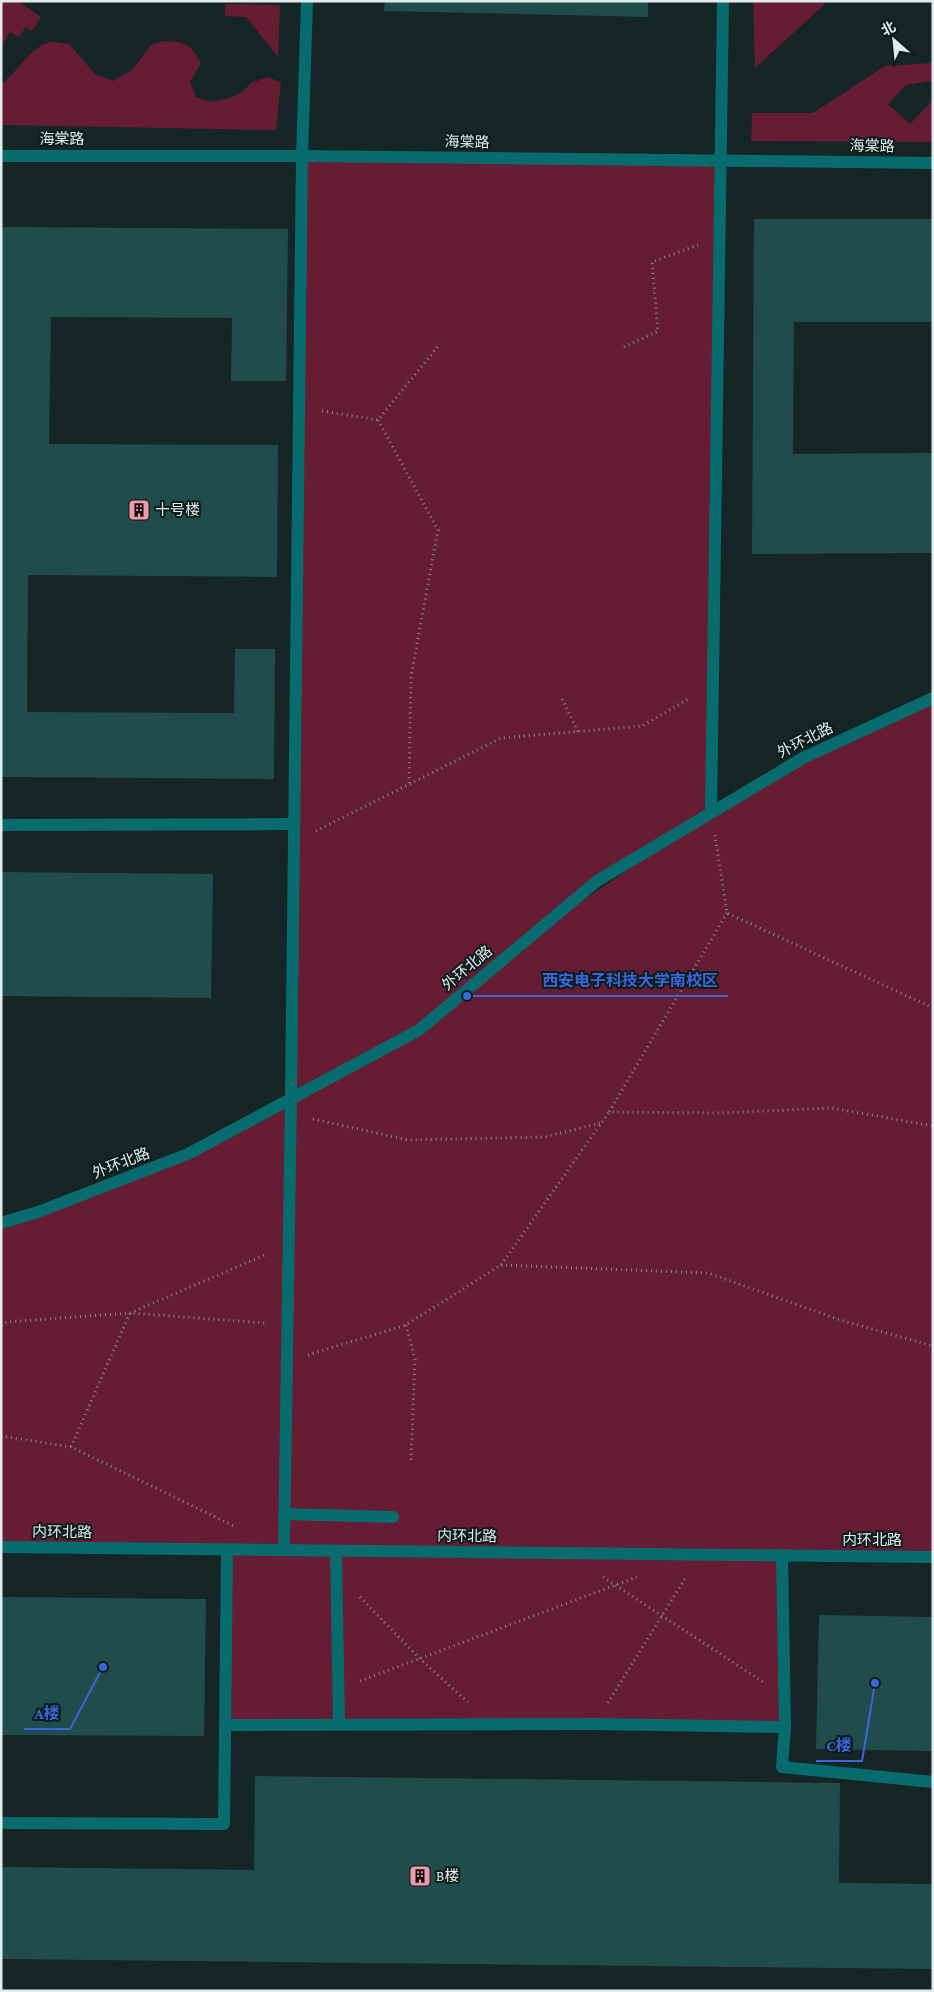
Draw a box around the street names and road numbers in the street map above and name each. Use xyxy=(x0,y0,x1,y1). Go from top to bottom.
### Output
street label: 海棠路 xyxy=(39,131,85,147)
street label: 海棠路 xyxy=(444,134,490,150)
street label: 海棠路 xyxy=(849,138,895,154)
street label: 外环北路 xyxy=(774,718,835,761)
street label: 外环北路 xyxy=(438,942,495,993)
street label: 外环北路 xyxy=(90,1144,152,1181)
street label: 内环北路 xyxy=(32,1522,92,1541)
street label: 内环北路 xyxy=(437,1526,497,1545)
street label: 内环北路 xyxy=(842,1531,902,1548)

